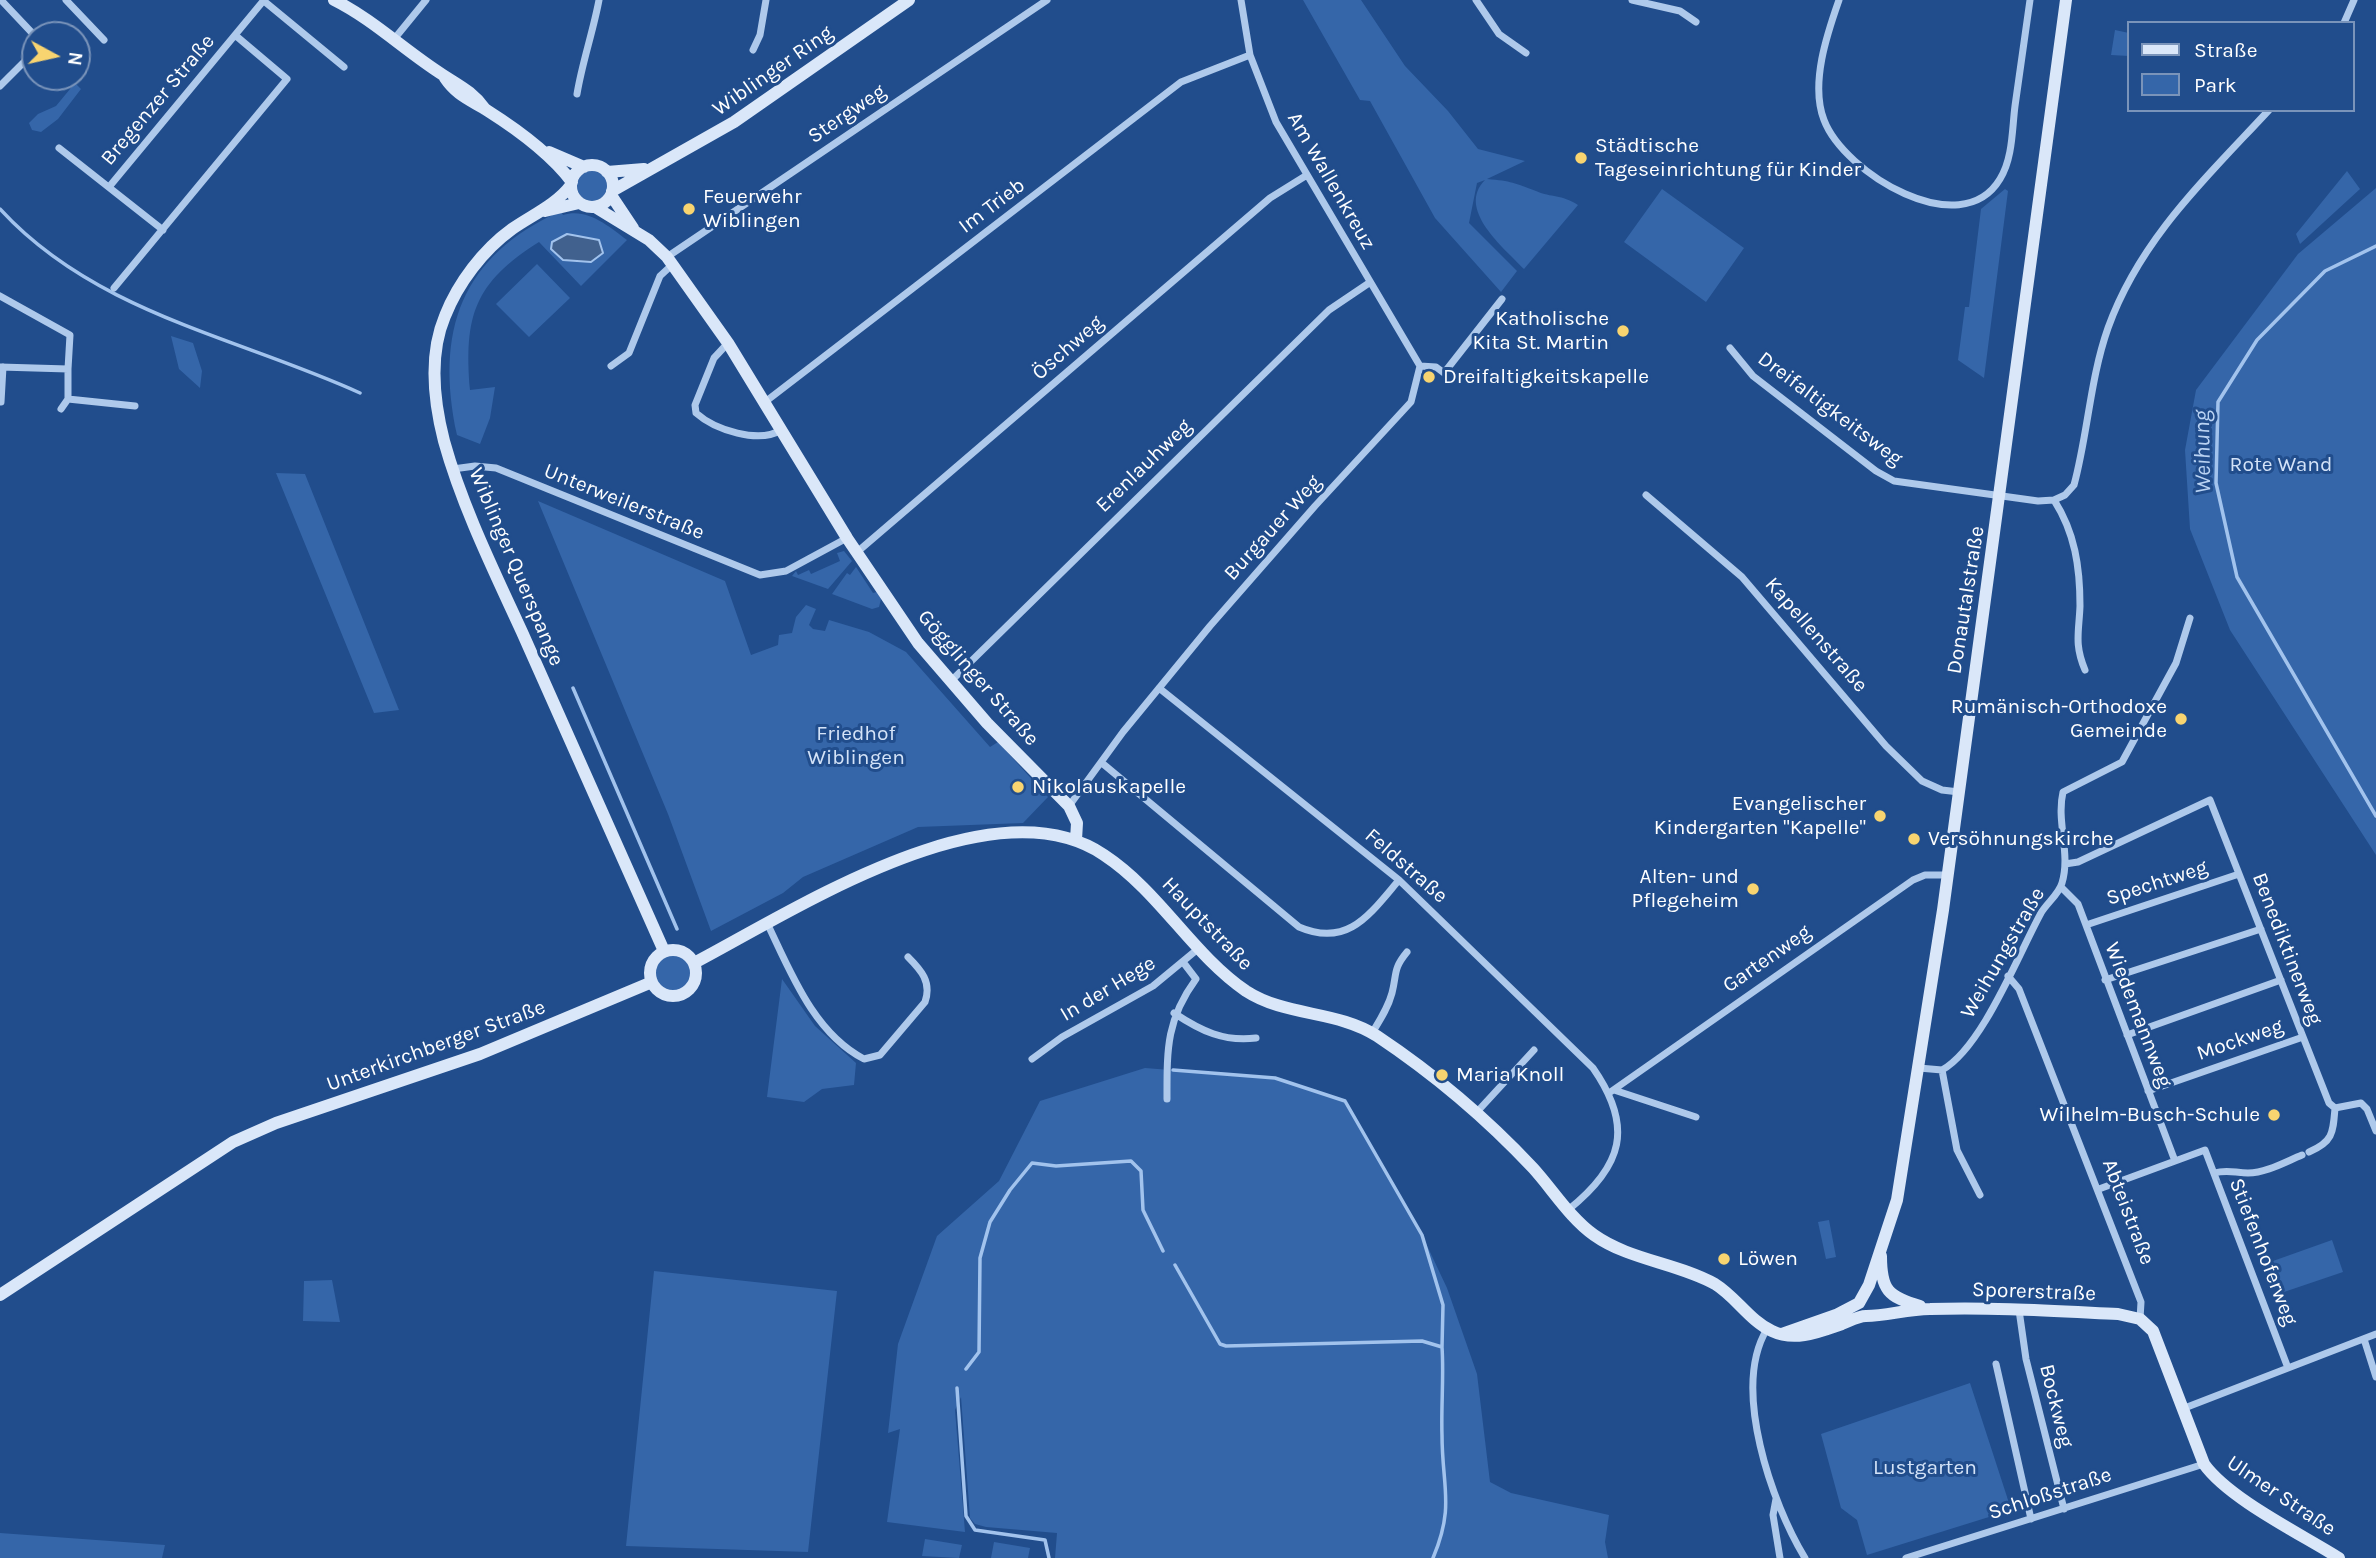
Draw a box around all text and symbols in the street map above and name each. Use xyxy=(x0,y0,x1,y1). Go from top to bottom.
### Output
street label: Wiblinger Ring xyxy=(708,20,838,122)
north arrow xyxy=(21,21,91,91)
legend xyxy=(2128,21,2355,112)
street label: Bregenzer Straße xyxy=(96,29,220,171)
text: Straße xyxy=(2194,38,2257,62)
text: N xyxy=(63,50,87,67)
text: Park xyxy=(2194,73,2237,97)
street label: Stergweg xyxy=(803,79,891,149)
street label: Am Wallenkreuz xyxy=(1281,108,1381,254)
place label: Städtische Tageseinrichtung für Kinder xyxy=(1595,133,1861,183)
marker: Städtische Tageseinrichtung für Kinder xyxy=(1573,150,1589,166)
street label: Im Trieb xyxy=(954,173,1030,239)
place label: Feuerwehr Wiblingen xyxy=(703,184,802,234)
marker: Feuerwehr Wiblingen xyxy=(681,201,697,217)
place label: Katholische Kita St. Martin xyxy=(1472,306,1609,356)
street label: Öschweg xyxy=(1027,310,1109,386)
marker: Katholische Kita St. Martin xyxy=(1615,323,1631,339)
street label: Dreifaltigkeitsweg xyxy=(1753,346,1907,472)
place label: Dreifaltigkeitskapelle xyxy=(1443,364,1649,390)
marker: Dreifaltigkeitskapelle xyxy=(1421,369,1437,385)
water label: Weihung xyxy=(2188,410,2218,494)
street label: Erenlauhweg xyxy=(1091,414,1197,518)
park label: Rote Wand xyxy=(2230,452,2332,478)
street label: Unterweilerstraße xyxy=(540,458,708,546)
street label: Wiblinger Querspange xyxy=(463,464,569,670)
street label: Burgauer Weg xyxy=(1219,470,1327,586)
street label: Donautalstraße xyxy=(1942,524,1990,676)
street label: Kapellenstraße xyxy=(1759,572,1873,698)
street label: Gögglinger Straße xyxy=(912,605,1044,751)
place label: Rumänisch-Orthodoxe Gemeinde xyxy=(1951,694,2167,744)
marker: Rumänisch-Orthodoxe Gemeinde xyxy=(2173,711,2189,727)
park label: Friedhof Wiblingen xyxy=(807,721,905,771)
place label: Nikolauskapelle xyxy=(1032,774,1186,800)
marker: Nikolauskapelle xyxy=(1010,779,1026,795)
place label: Evangelischer Kindergarten "Kapelle" xyxy=(1654,791,1866,841)
marker: Evangelischer Kindergarten "Kapelle" xyxy=(1872,808,1888,824)
street label: Feldstraße xyxy=(1360,823,1452,909)
place label: Versöhnungskirche xyxy=(1928,826,2114,852)
marker: Versöhnungskirche xyxy=(1906,831,1922,847)
street label: Spechtweg xyxy=(2103,855,2211,911)
place label: Alten- und Pflegeheim xyxy=(1632,864,1739,914)
street label: Benediktinerweg xyxy=(2246,869,2328,1029)
street label: Hauptstraße xyxy=(1156,872,1258,976)
marker: Alten- und Pflegeheim xyxy=(1745,881,1761,897)
street label: Weihungstraße xyxy=(1955,883,2051,1023)
street label: Gartenweg xyxy=(1718,919,1816,999)
street label: Wiedemannweg xyxy=(2099,939,2177,1091)
street label: In der Hege xyxy=(1056,951,1160,1027)
street label: Unterkirchberger Straße xyxy=(323,995,549,1097)
street label: Mockweg xyxy=(2193,1013,2287,1067)
place label: Maria Knoll xyxy=(1456,1062,1564,1088)
marker: Maria Knoll xyxy=(1434,1067,1450,1083)
place label: Wilhelm-Busch-Schule xyxy=(2040,1102,2260,1128)
marker: Wilhelm-Busch-Schule xyxy=(2266,1107,2282,1123)
street label: Abteistraße xyxy=(2096,1156,2160,1268)
street label: Stiefenhoferweg xyxy=(2223,1175,2303,1329)
place label: Löwen xyxy=(1738,1246,1798,1272)
marker: Löwen xyxy=(1716,1251,1732,1267)
street label: Sporerstraße xyxy=(1972,1277,2096,1307)
street label: Bockweg xyxy=(2033,1362,2079,1450)
street label: Ulmer Straße xyxy=(2222,1450,2340,1542)
park label: Lustgarten xyxy=(1873,1455,1977,1481)
street label: Schloßstraße xyxy=(1985,1462,2115,1526)

